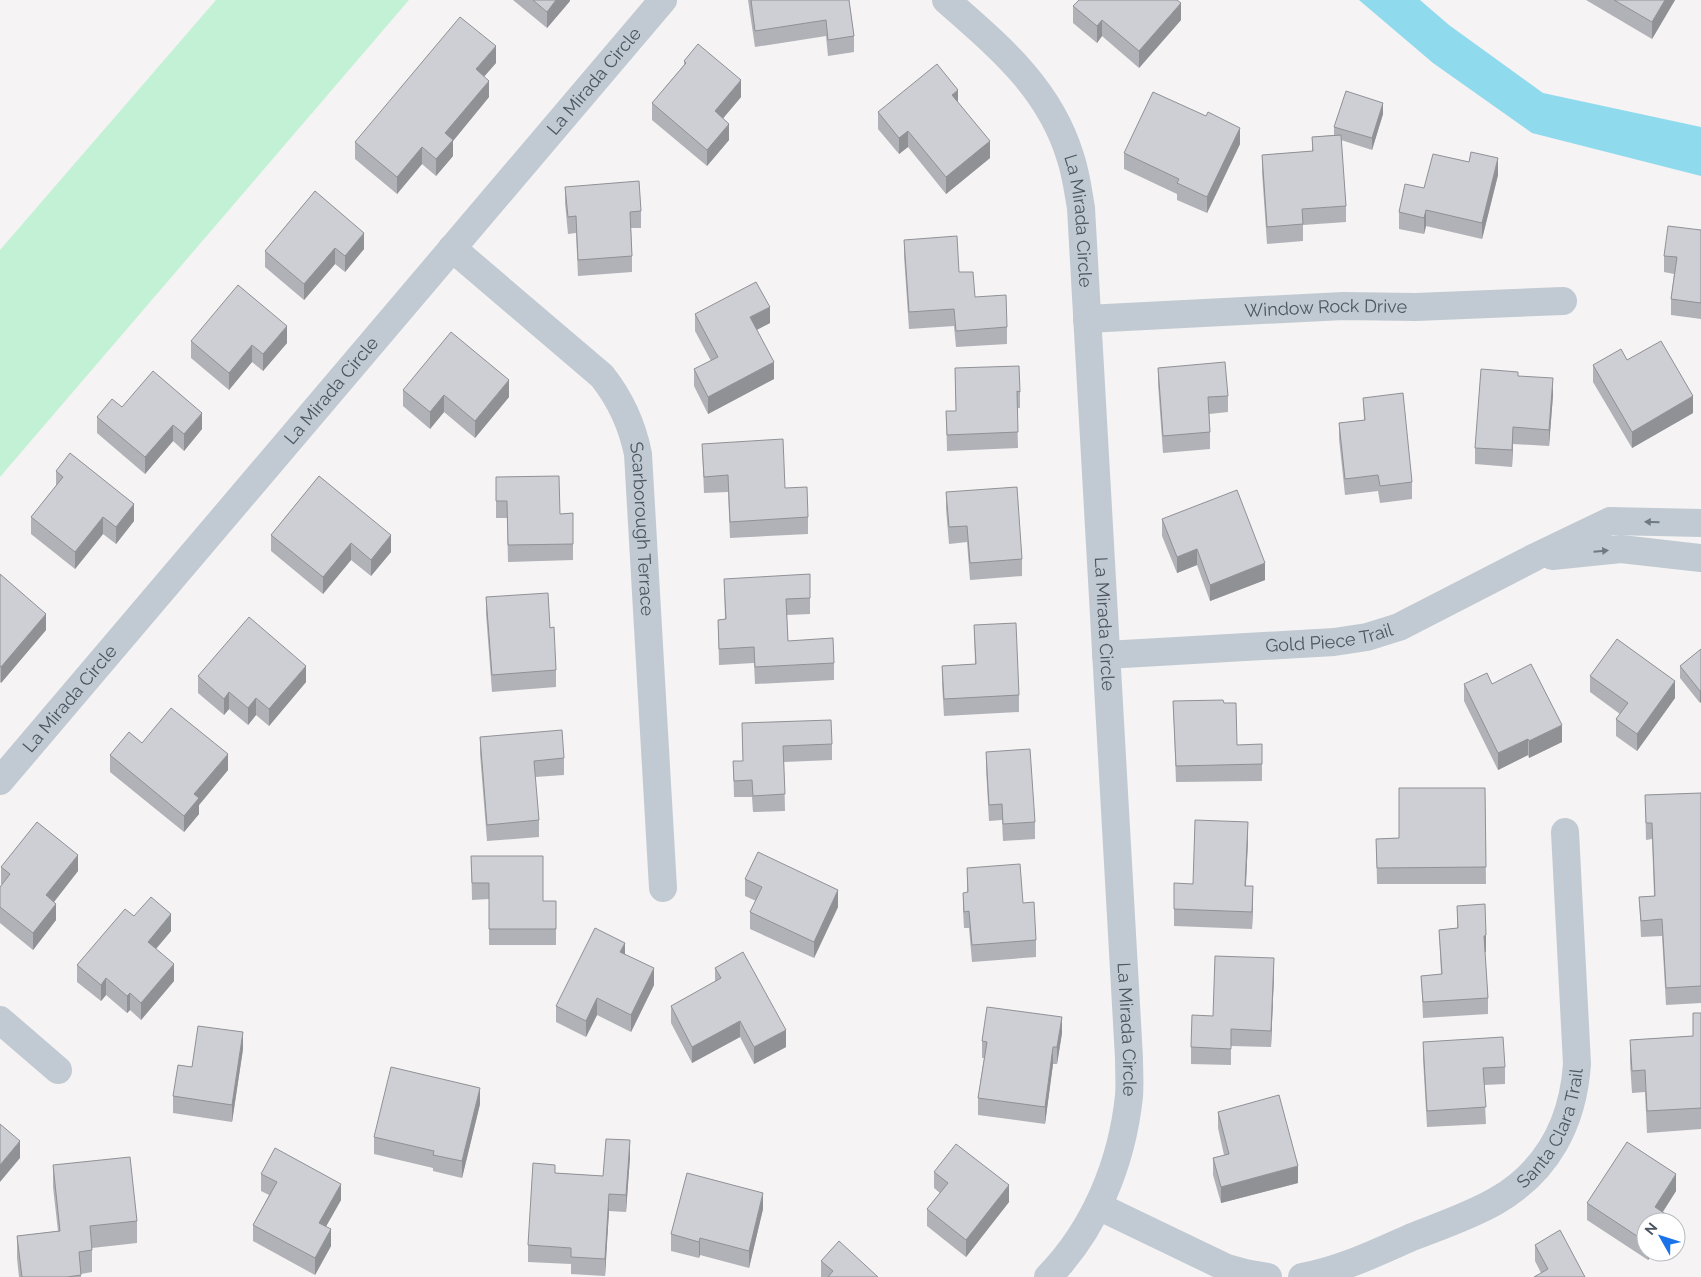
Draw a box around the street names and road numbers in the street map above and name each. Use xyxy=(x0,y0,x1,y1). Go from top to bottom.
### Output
street label: La Mirada Circle xyxy=(542,23,645,139)
street label: La Mirada Circle xyxy=(1060,152,1096,288)
street label: Window Rock Drive xyxy=(1244,295,1408,321)
street label: La Mirada Circle xyxy=(280,332,383,448)
street label: Scarborough Terrace xyxy=(626,440,658,617)
street label: La Mirada Circle xyxy=(1091,556,1119,692)
street label: Gold Piece Trail xyxy=(1265,619,1396,656)
street label: La Mirada Circle xyxy=(18,640,121,756)
street label: La Mirada Circle xyxy=(1114,962,1141,1097)
street label: Santa Clara Trail xyxy=(1512,1067,1587,1192)

